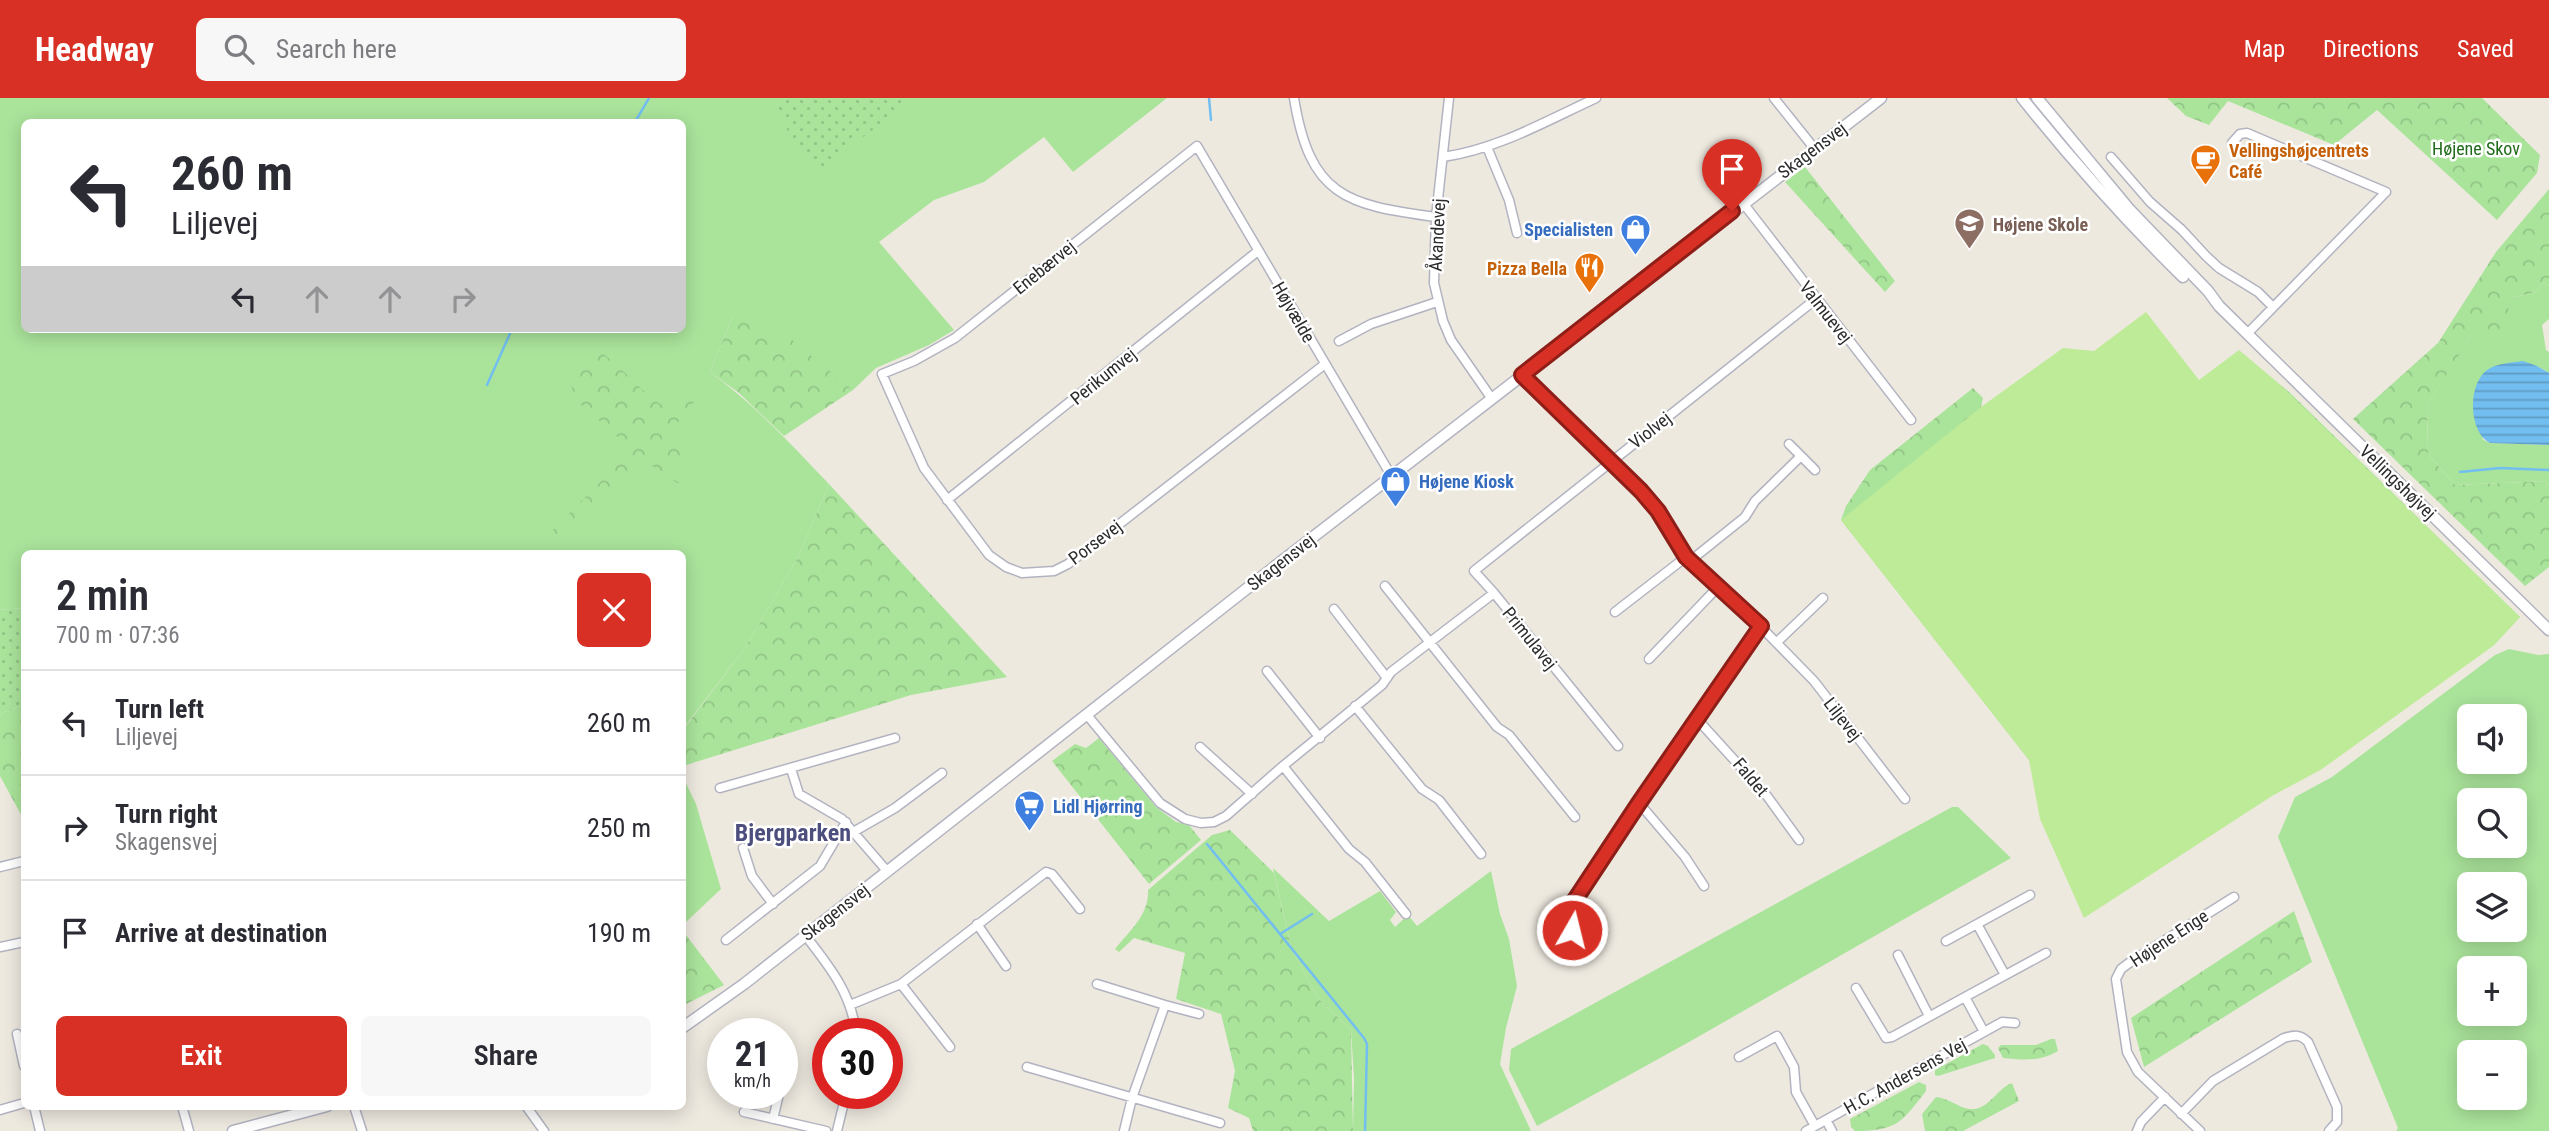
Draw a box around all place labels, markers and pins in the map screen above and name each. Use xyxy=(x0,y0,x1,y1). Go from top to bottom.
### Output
pin xyxy=(1702,139,1762,211)
place label: Vellingshøjcentrets Café xyxy=(2229,140,2369,182)
cafe icon: Vellingshøjcentrets Café xyxy=(2189,143,2223,187)
school or university icon: Højene Skole xyxy=(1953,207,1987,251)
shop icon: Specialisten xyxy=(1619,212,1653,256)
place label: Højene Skole xyxy=(1993,214,2088,235)
place label: Specialisten xyxy=(1524,219,1613,240)
restaurant icon: Pizza Bella xyxy=(1573,251,1607,295)
place label: Pizza Bella xyxy=(1487,258,1567,279)
shop icon: Højene Kiosk xyxy=(1379,464,1413,508)
place label: Højene Kiosk xyxy=(1419,471,1514,492)
supermarket icon: Lidl Hjørring xyxy=(1013,789,1047,833)
place label: Lidl Hjørring xyxy=(1053,796,1143,817)

